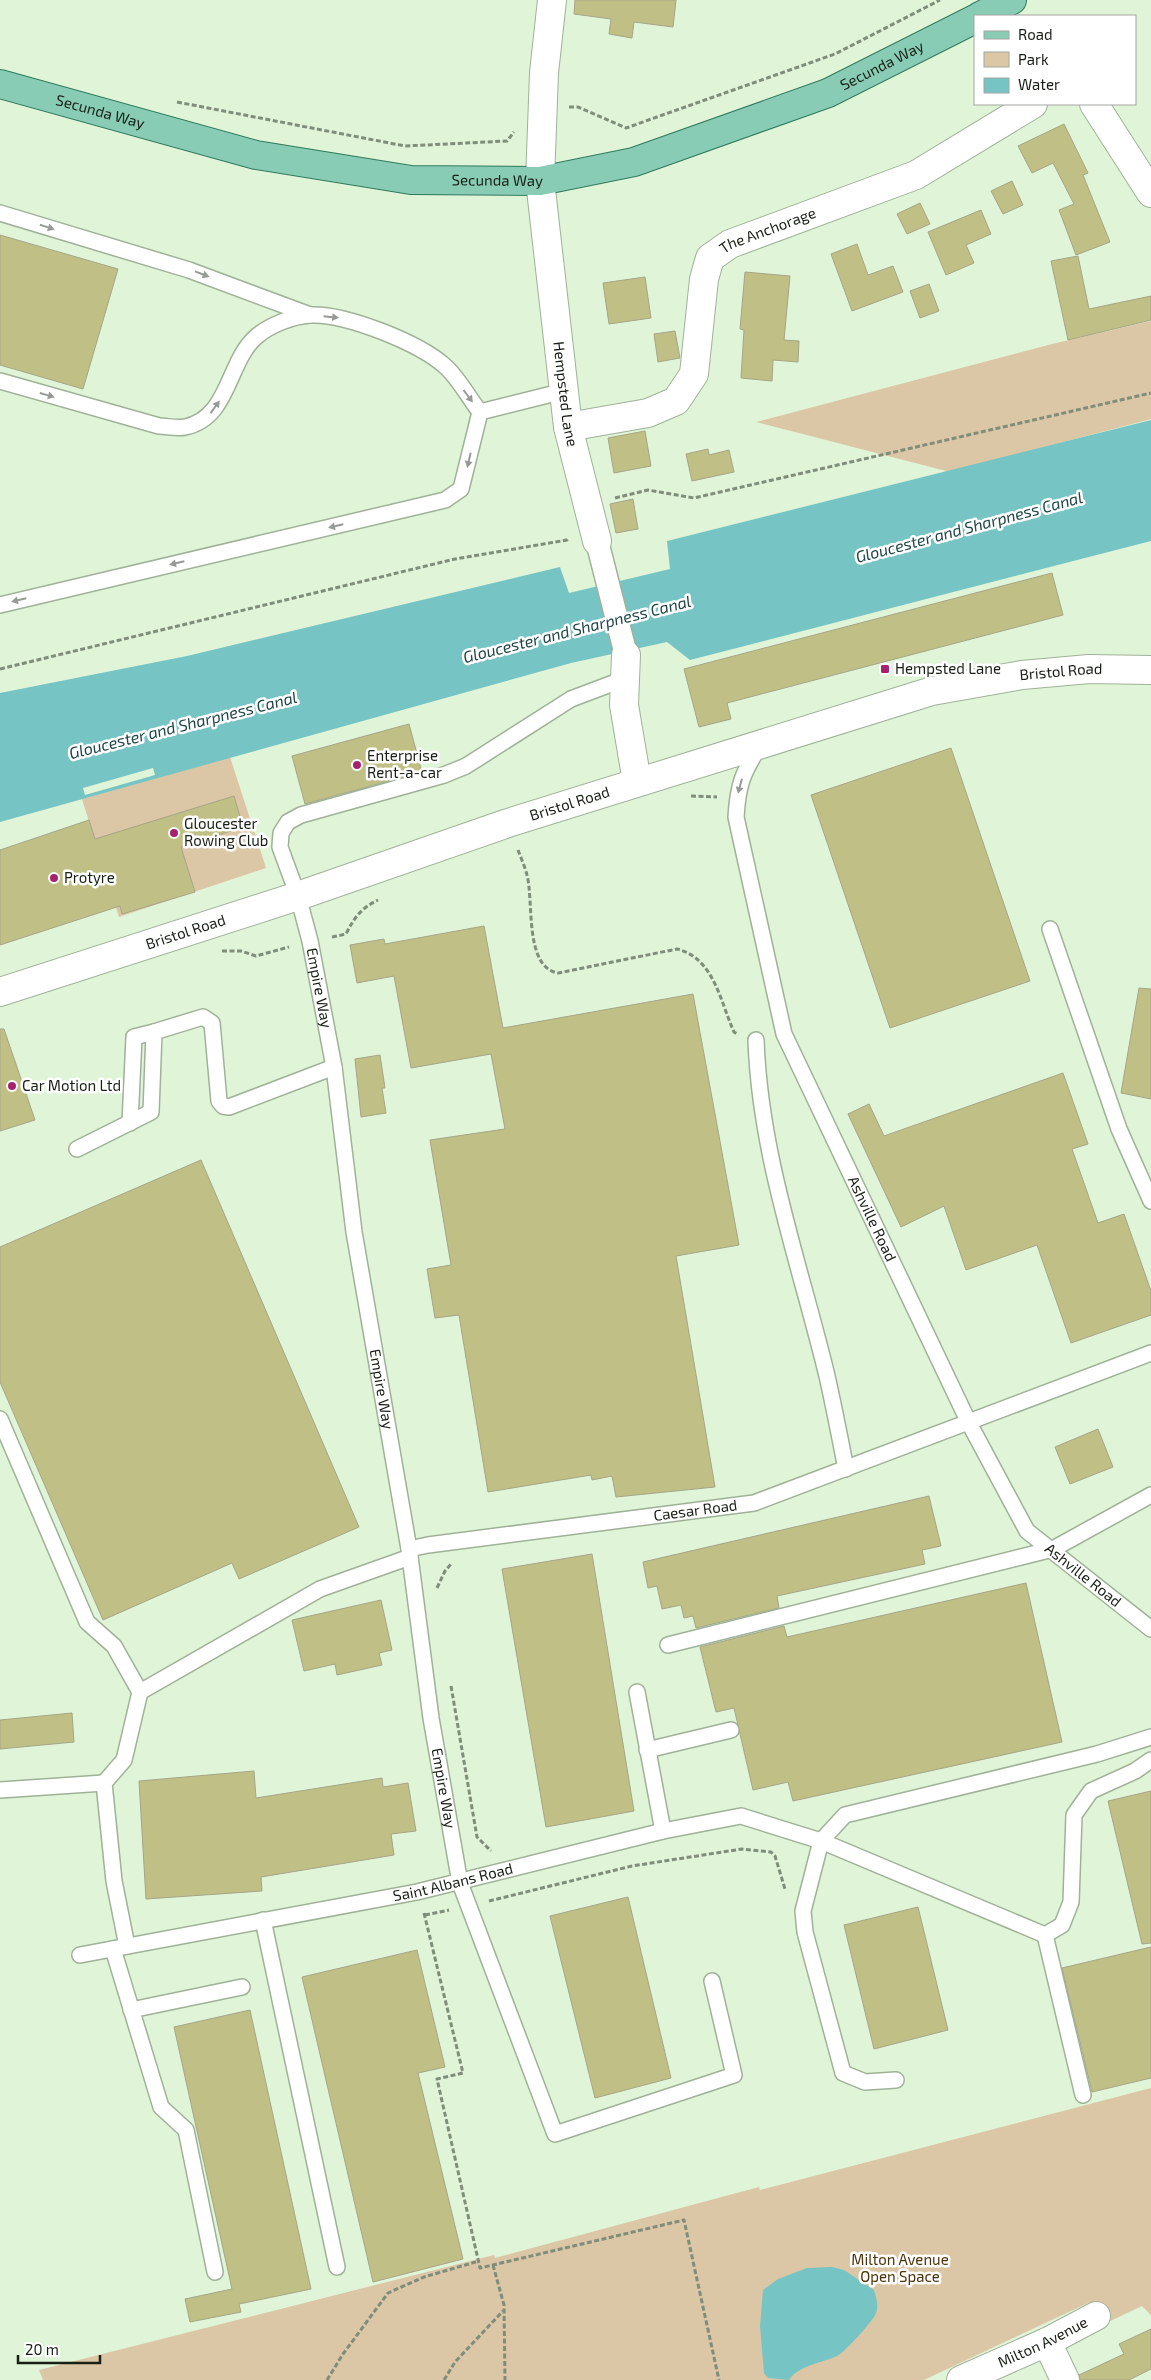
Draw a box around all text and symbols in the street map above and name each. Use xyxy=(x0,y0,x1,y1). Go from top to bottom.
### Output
legend xyxy=(974,15,1136,105)
text: Road xyxy=(1018,25,1053,43)
street label: Secunda Way xyxy=(837,36,927,93)
text: Park xyxy=(1018,50,1049,68)
text: Water xyxy=(1018,75,1060,93)
street label: Secunda Way xyxy=(54,90,147,132)
street label: Secunda Way xyxy=(452,170,543,189)
street label: The Anchorage xyxy=(715,203,818,257)
one-way arrow xyxy=(39,223,54,231)
one-way arrow xyxy=(195,270,210,278)
one-way arrow xyxy=(324,313,340,321)
street label: Hempsted Lane xyxy=(550,340,583,448)
one-way arrow xyxy=(463,389,473,403)
one-way arrow xyxy=(40,391,55,399)
one-way arrow xyxy=(210,400,220,414)
one-way arrow xyxy=(465,452,473,467)
water label: Gloucester and Sharpness Canal xyxy=(853,487,1084,566)
one-way arrow xyxy=(328,522,343,530)
one-way arrow xyxy=(170,559,185,567)
water label: Gloucester and Sharpness Canal xyxy=(461,591,693,666)
one-way arrow xyxy=(12,596,27,604)
place label: Hempsted Lane xyxy=(895,659,1001,677)
street label: Bristol Road xyxy=(1019,659,1102,683)
marker: Hempsted Lane xyxy=(879,663,891,675)
water label: Gloucester and Sharpness Canal xyxy=(67,687,299,762)
place label: Enterprise Rent-a-car xyxy=(367,746,442,781)
marker: Enterprise Rent-a-car xyxy=(351,759,363,771)
one-way arrow xyxy=(735,779,743,794)
street label: Bristol Road xyxy=(527,782,612,824)
place label: Gloucester Rowing Club xyxy=(184,814,268,849)
marker: Gloucester Rowing Club xyxy=(168,827,180,839)
place label: Protyre xyxy=(64,868,115,886)
marker: Protyre xyxy=(48,872,60,884)
street label: Bristol Road xyxy=(143,910,228,953)
street label: Empire Way xyxy=(304,946,336,1030)
place label: Car Motion Ltd xyxy=(22,1076,121,1094)
marker: Car Motion Ltd xyxy=(6,1080,18,1092)
street label: Ashville Road xyxy=(845,1173,901,1264)
street label: Empire Way xyxy=(366,1347,398,1431)
street label: Caesar Road xyxy=(652,1495,738,1524)
street label: Ashville Road xyxy=(1042,1539,1125,1610)
street label: Empire Way xyxy=(428,1746,460,1830)
street label: Saint Albans Road xyxy=(391,1859,515,1904)
park label: Milton Avenue Open Space xyxy=(851,2250,949,2285)
street label: Milton Avenue xyxy=(995,2312,1090,2371)
scale bar xyxy=(18,2332,100,2364)
text: 20 m xyxy=(25,2340,59,2358)

